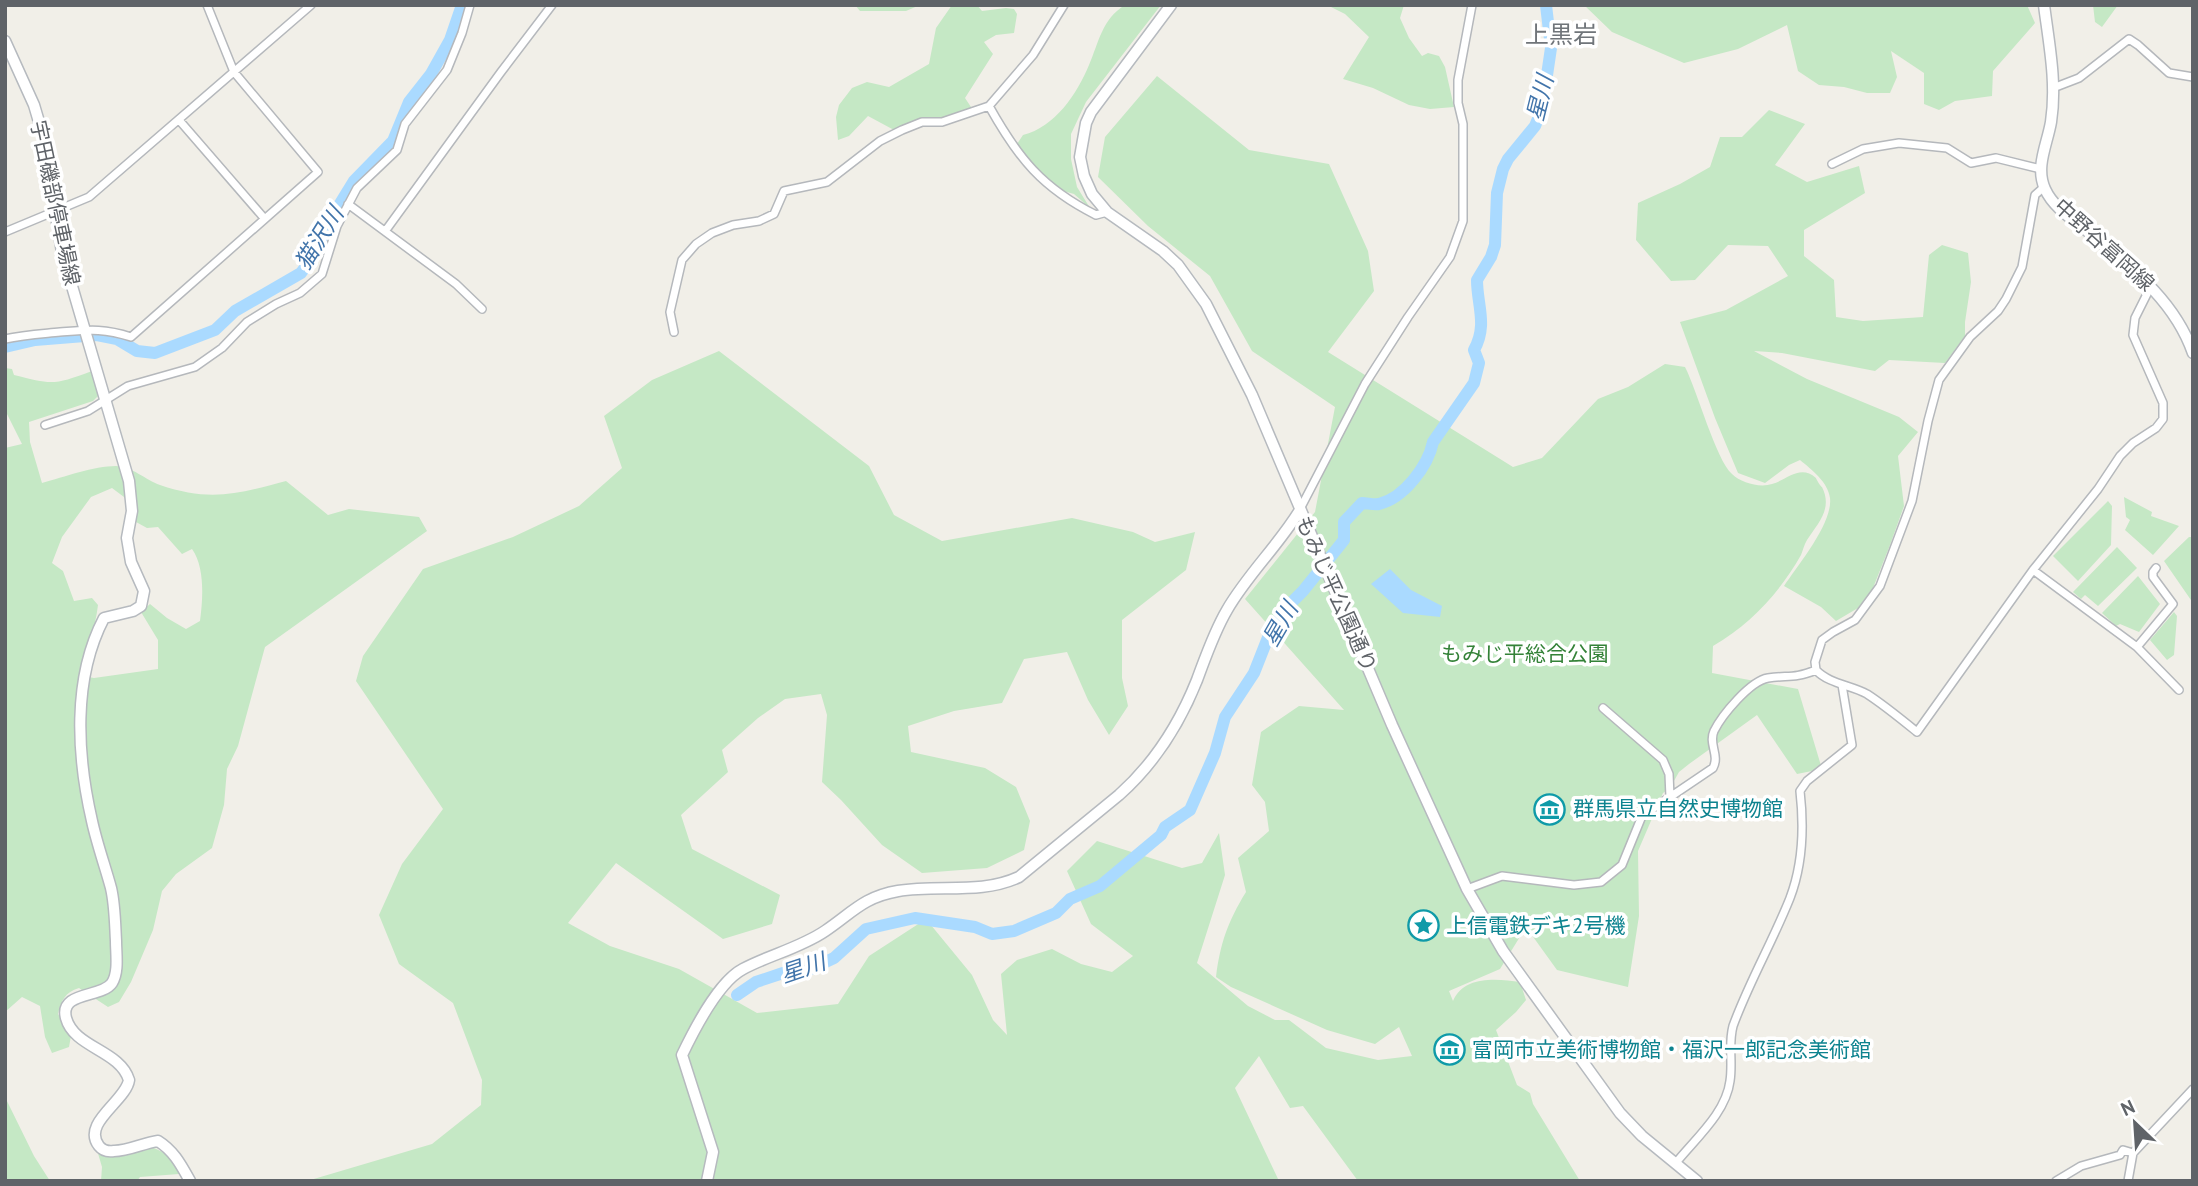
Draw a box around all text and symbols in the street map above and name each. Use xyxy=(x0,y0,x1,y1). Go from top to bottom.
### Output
district label: 上黒岩 xyxy=(1525,19,1597,50)
water label: 星川 xyxy=(1520,69,1560,124)
street label: 宇田磯部停車場線 xyxy=(25,118,86,288)
street label: 中野谷富岡線 xyxy=(2048,192,2160,297)
water label: 猫沢川 xyxy=(288,198,351,275)
street label: もみじ平公園通り xyxy=(1290,512,1383,676)
water label: 星川 xyxy=(1256,594,1305,651)
park label: もみじ平総合公園 xyxy=(1441,640,1609,667)
museum icon: 群馬県立自然史博物館 xyxy=(1533,792,1567,826)
place label: 群馬県立自然史博物館 xyxy=(1573,795,1783,822)
place icon: 上信電鉄デキ2号機 xyxy=(1406,909,1440,943)
place label: 上信電鉄デキ2号機 xyxy=(1446,912,1625,939)
water label: 星川 xyxy=(776,945,832,989)
museum icon: 富岡市立美術博物館・福沢一郎記念美術館 xyxy=(1432,1033,1466,1067)
place label: 富岡市立美術博物館・福沢一郎記念美術館 xyxy=(1472,1036,1871,1063)
north arrow xyxy=(2100,1088,2170,1158)
text: N xyxy=(2117,1094,2139,1121)

